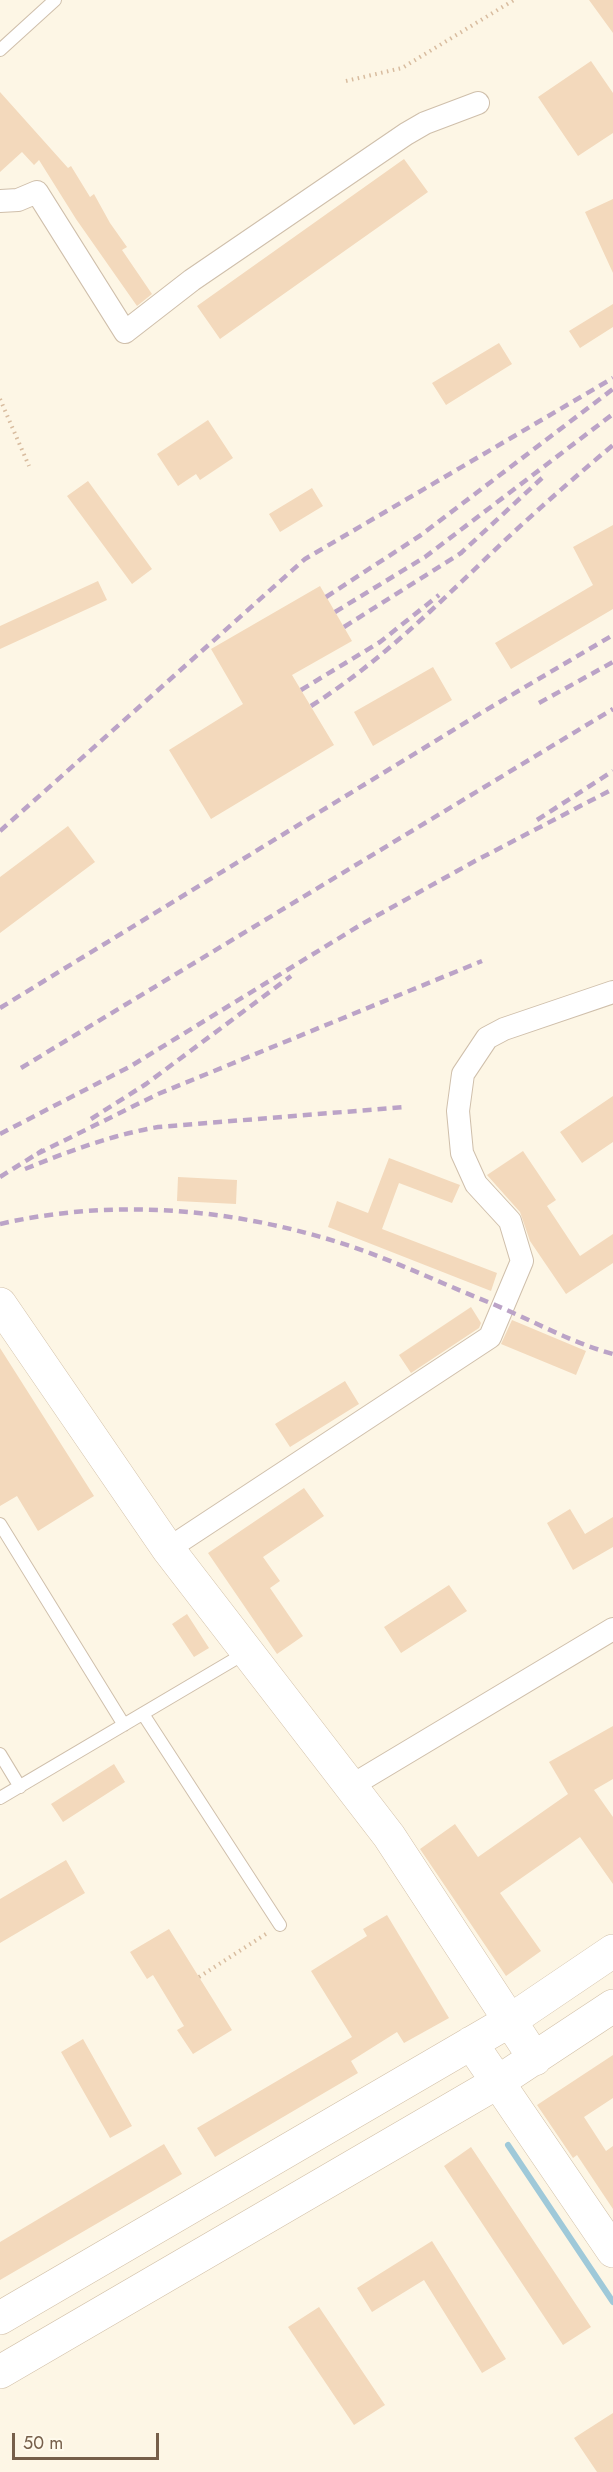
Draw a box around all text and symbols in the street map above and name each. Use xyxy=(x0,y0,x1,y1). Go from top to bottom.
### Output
scale bar xyxy=(15,2421,162,2459)
text: 50 m xyxy=(23,2430,63,2456)

